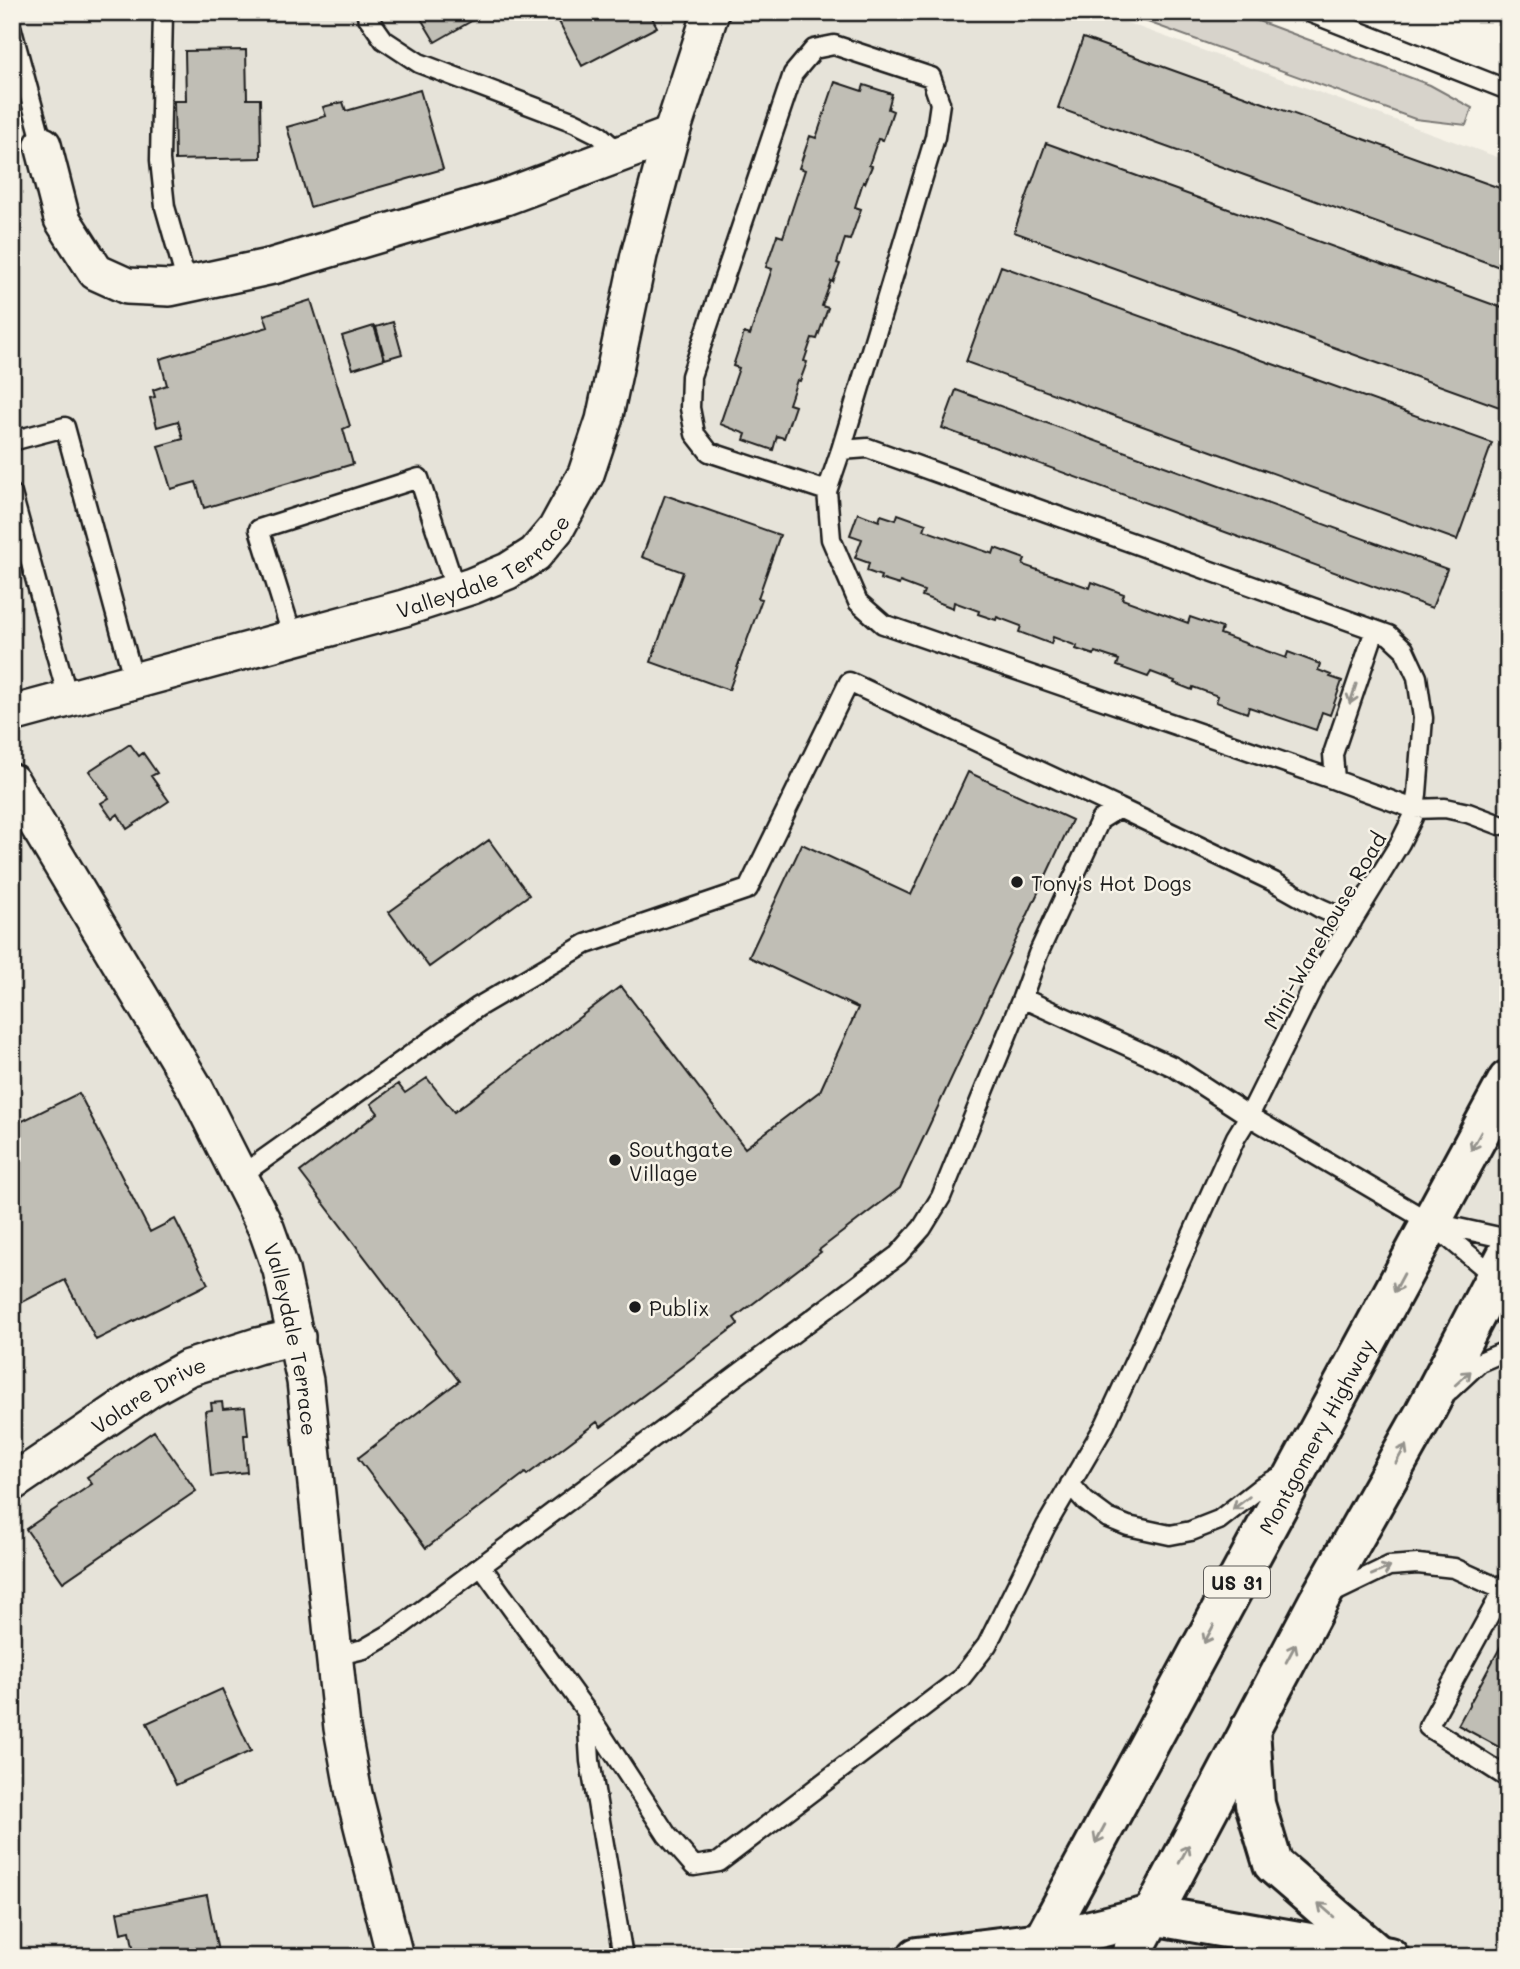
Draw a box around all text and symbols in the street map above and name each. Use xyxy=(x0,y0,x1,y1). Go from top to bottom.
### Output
street label: Valleydale Terrace xyxy=(393,510,575,623)
one-way arrow xyxy=(1346,683,1358,705)
street label: Mini-Warehouse Road xyxy=(1257,827,1391,1033)
place label: Tony's Hot Dogs xyxy=(1031,869,1192,896)
marker: Tony's Hot Dogs xyxy=(1009,874,1025,890)
one-way arrow xyxy=(1469,1130,1482,1151)
place label: Southgate Village xyxy=(629,1135,733,1186)
marker: Southgate Village xyxy=(607,1152,623,1168)
street label: Valleydale Terrace xyxy=(259,1239,324,1437)
one-way arrow xyxy=(1391,1272,1405,1292)
place label: Publix xyxy=(649,1294,709,1321)
marker: Publix xyxy=(627,1299,643,1315)
street label: Montgomery Highway xyxy=(1252,1334,1379,1539)
street label: Volare Drive xyxy=(85,1350,209,1439)
one-way arrow xyxy=(1454,1369,1471,1386)
one-way arrow xyxy=(1394,1445,1408,1465)
one-way arrow xyxy=(1232,1495,1250,1510)
one-way arrow xyxy=(1370,1564,1391,1577)
road number: US 31 xyxy=(1204,1566,1270,1598)
one-way arrow xyxy=(1202,1623,1216,1643)
one-way arrow xyxy=(1284,1644,1298,1664)
one-way arrow xyxy=(1093,1823,1107,1843)
one-way arrow xyxy=(1178,1844,1191,1865)
one-way arrow xyxy=(1317,1902,1335,1918)

